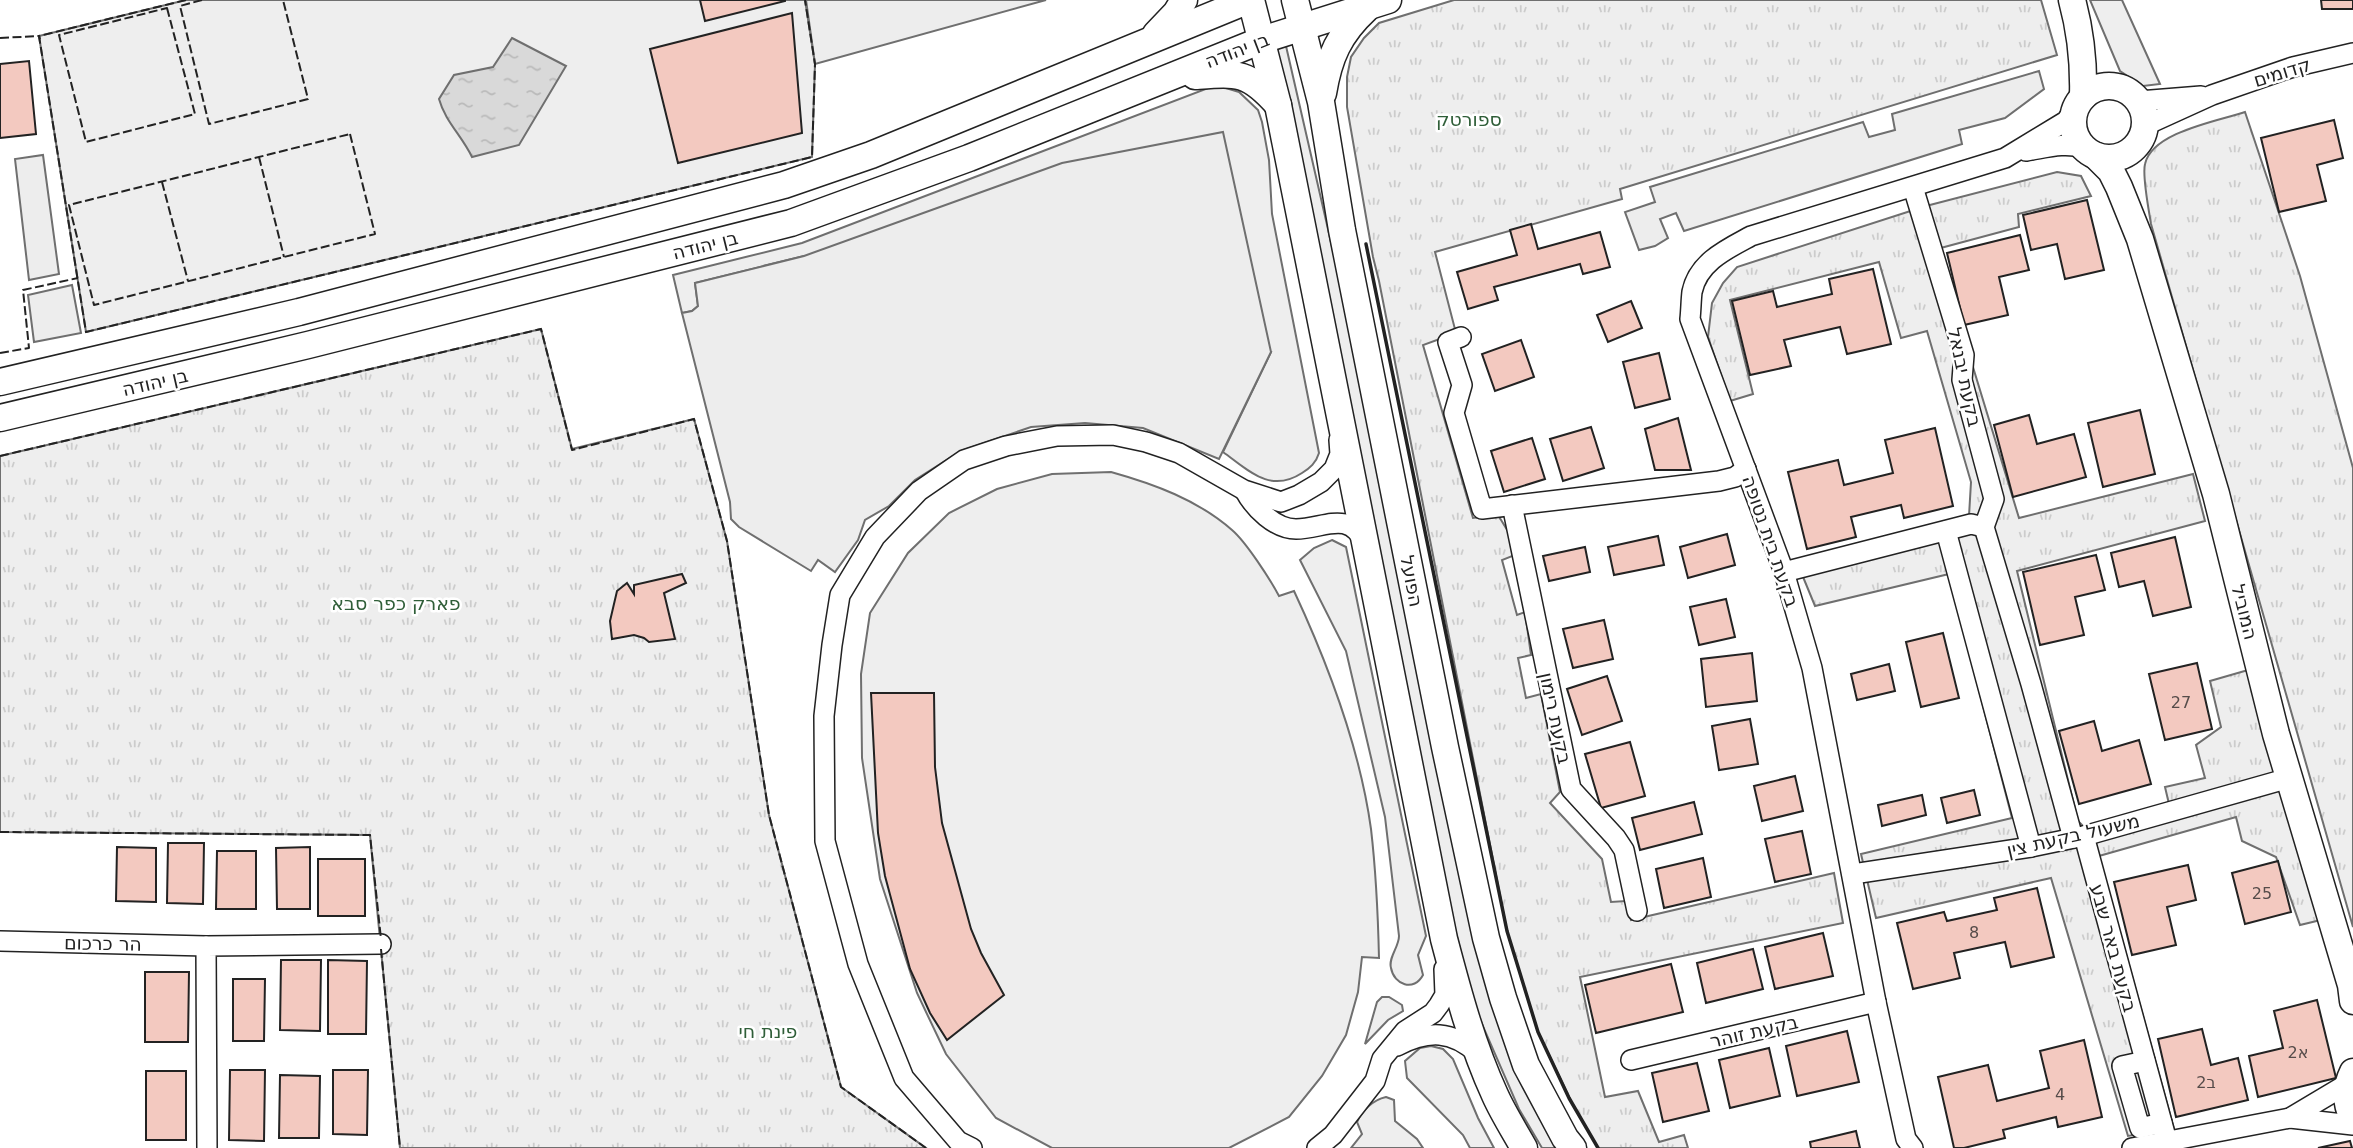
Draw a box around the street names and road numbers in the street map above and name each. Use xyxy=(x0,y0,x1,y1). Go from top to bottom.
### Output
street label: בן יהודה xyxy=(1202,28,1272,72)
street label: קדומים xyxy=(2251,53,2313,91)
street label: בן יהודה xyxy=(670,226,740,264)
street label: בקעת יבנאל xyxy=(1944,325,1986,429)
street label: בן יהודה xyxy=(120,364,190,400)
street label: בקעת בית נטופה xyxy=(1738,472,1804,610)
street label: הפועל xyxy=(1396,553,1428,609)
street label: המוביל xyxy=(2227,582,2263,642)
street label: בקעת רימון xyxy=(1536,670,1576,766)
street label: משעול בקעת צין xyxy=(2004,809,2142,861)
street label: בקעת באר שבע xyxy=(2086,882,2142,1014)
street label: הר כרכום xyxy=(64,931,142,955)
street label: בקעת זוהר xyxy=(1708,1010,1800,1052)

